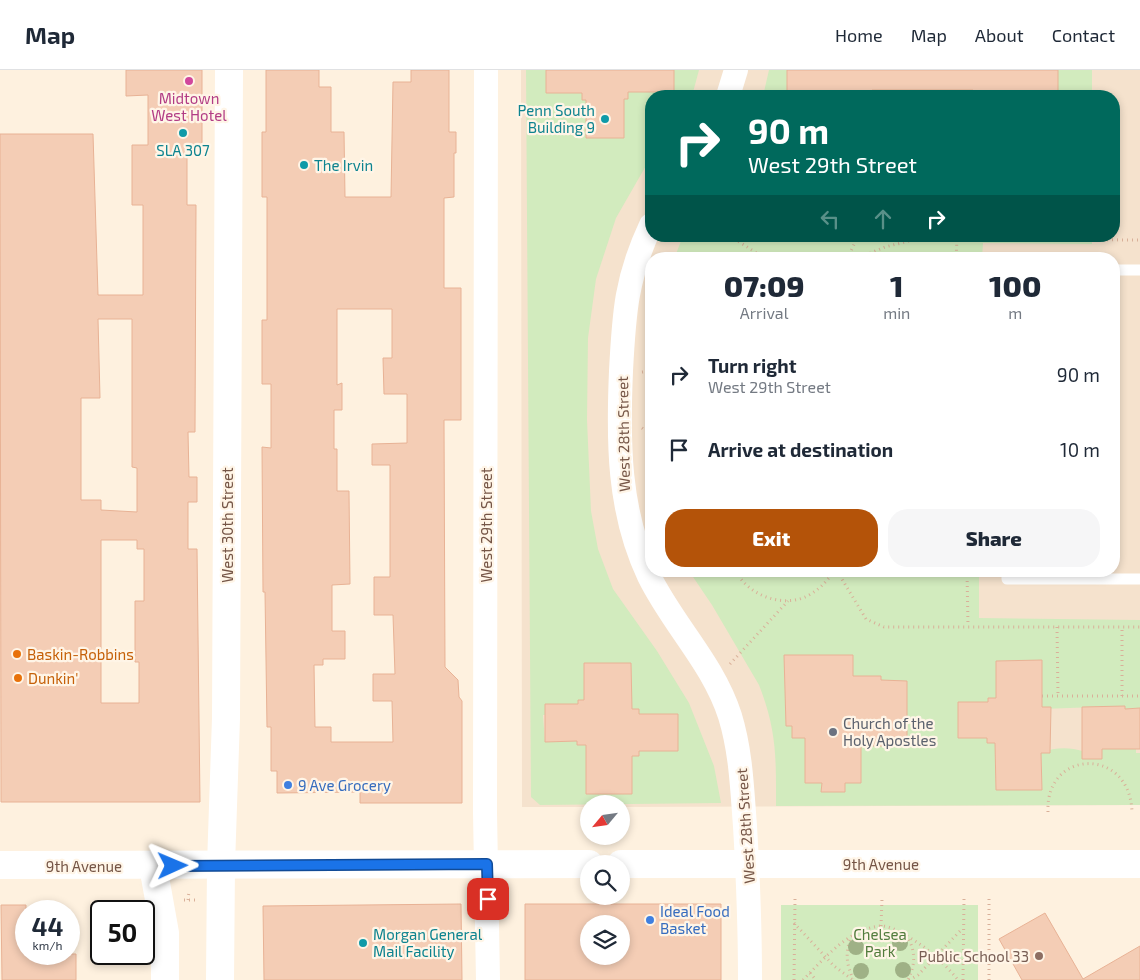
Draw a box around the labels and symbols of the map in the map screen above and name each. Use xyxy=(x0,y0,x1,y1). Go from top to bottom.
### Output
marker: Midtown West Hotel xyxy=(183,75,195,87)
place label: Midtown West Hotel xyxy=(151,89,227,124)
place label: Penn South Building 9 xyxy=(517,101,595,136)
marker: Penn South Building 9 xyxy=(599,113,611,125)
marker: SLA 307 xyxy=(177,127,189,139)
place label: SLA 307 xyxy=(156,141,210,159)
place label: The Irvin xyxy=(314,156,373,174)
marker: The Irvin xyxy=(298,159,310,171)
street label: West 28th Street xyxy=(613,376,633,492)
street label: West 30th Street xyxy=(218,467,236,583)
street label: West 29th Street xyxy=(477,467,495,583)
place label: Baskin-Robbins xyxy=(27,645,134,663)
marker: Baskin-Robbins xyxy=(11,648,23,660)
place label: Dunkin' xyxy=(28,669,78,687)
marker: Dunkin' xyxy=(12,672,24,684)
place label: Church of the Holy Apostles xyxy=(843,714,936,749)
marker: Church of the Holy Apostles xyxy=(827,726,839,738)
street label: West 28th Street xyxy=(732,767,758,884)
place label: 9 Ave Grocery xyxy=(298,776,391,794)
marker: 9 Ave Grocery xyxy=(282,779,294,791)
north arrow xyxy=(580,795,630,845)
position arrow xyxy=(146,839,198,891)
street label: 9th Avenue xyxy=(843,855,919,873)
street label: 9th Avenue xyxy=(46,857,122,875)
pin xyxy=(467,878,509,920)
speed limit sign: 50 xyxy=(90,900,155,965)
place label: Ideal Food Basket xyxy=(660,902,730,937)
marker: Ideal Food Basket xyxy=(644,914,656,926)
place label: Morgan General Mail Facility xyxy=(373,925,483,960)
park label: Chelsea Park xyxy=(853,925,907,960)
marker: Morgan General Mail Facility xyxy=(357,937,369,949)
place label: Public School 33 xyxy=(919,947,1029,965)
marker: Public School 33 xyxy=(1033,950,1045,962)

